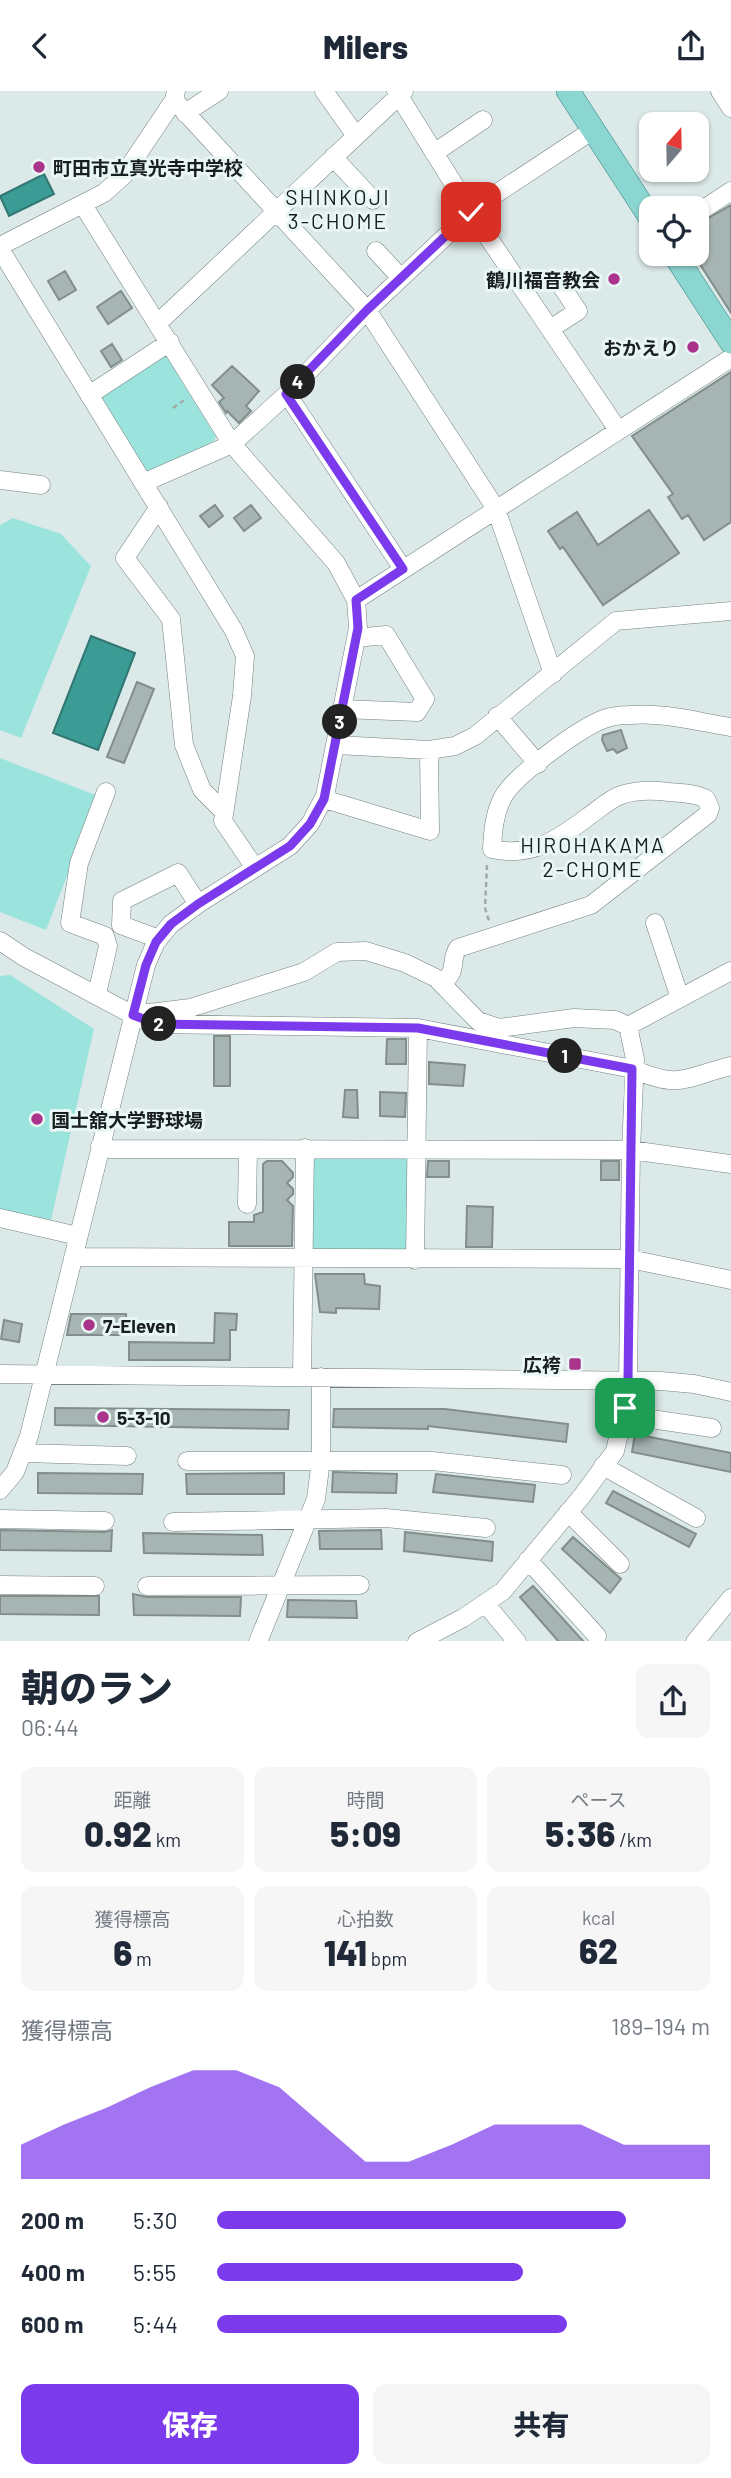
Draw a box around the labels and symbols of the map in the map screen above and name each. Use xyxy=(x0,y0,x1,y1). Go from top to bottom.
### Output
north arrow xyxy=(639,112,709,182)
place label: 町田市立真光寺中学校 xyxy=(53,156,243,179)
marker: 町田市立真光寺中学校 xyxy=(31,159,47,175)
pin xyxy=(441,182,501,242)
district label: SHINKOJI 3-CHOME xyxy=(285,184,391,233)
place label: 鶴川福音教会 xyxy=(486,268,600,291)
marker: 鶴川福音教会 xyxy=(606,271,622,287)
place label: おかえり xyxy=(603,336,679,359)
marker: おかえり xyxy=(685,339,701,355)
pin: 4 xyxy=(280,365,316,399)
pin: 3 xyxy=(322,705,358,739)
district label: HIROHAKAMA 2-CHOME xyxy=(520,832,666,881)
pin: 2 xyxy=(142,1007,176,1041)
pin: 1 xyxy=(548,1039,582,1073)
place label: 国士舘大学野球場 xyxy=(51,1108,203,1131)
marker: 国士舘大学野球場 xyxy=(29,1111,45,1127)
place label: 7-Eleven xyxy=(103,1314,176,1337)
marker: 7-Eleven xyxy=(81,1317,97,1333)
place label: 広袴 xyxy=(523,1353,561,1376)
marker: 広袴 xyxy=(567,1356,583,1372)
pin xyxy=(595,1378,655,1438)
place label: 5-3-10 xyxy=(117,1406,171,1429)
marker: 5-3-10 xyxy=(95,1409,111,1425)

